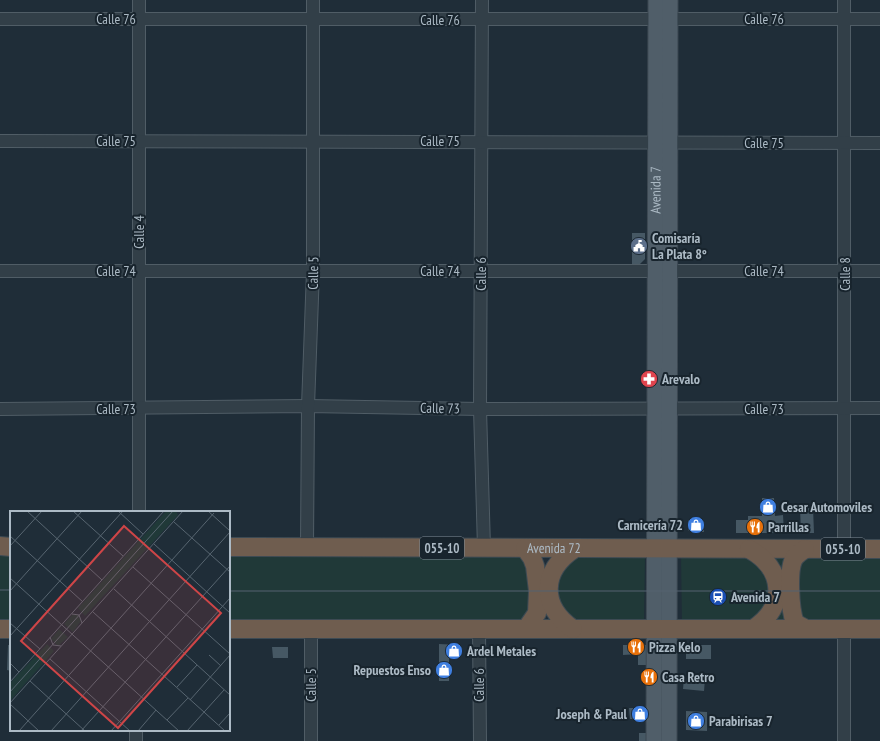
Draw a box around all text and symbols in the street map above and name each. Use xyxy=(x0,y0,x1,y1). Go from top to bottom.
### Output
street label: Calle 76 xyxy=(96,10,136,28)
street label: Calle 76 xyxy=(744,10,784,28)
street label: Calle 76 xyxy=(420,11,460,29)
street label: Calle 75 xyxy=(96,132,136,150)
street label: Calle 75 xyxy=(420,132,460,150)
street label: Calle 75 xyxy=(744,134,784,152)
street label: Avenida 7 xyxy=(646,166,665,214)
street label: Calle 4 xyxy=(130,215,148,249)
place label: Comisaría La Plata 8° xyxy=(652,229,707,263)
public building icon: Comisaría La Plata 8° xyxy=(629,236,649,256)
street label: Calle 5 xyxy=(304,256,322,290)
street label: Calle 6 xyxy=(472,257,490,291)
street label: Calle 8 xyxy=(836,257,854,291)
street label: Calle 74 xyxy=(96,262,137,280)
street label: Calle 74 xyxy=(420,262,461,280)
street label: Calle 74 xyxy=(744,262,785,280)
pharmacy icon: Arevalo xyxy=(639,369,659,389)
place label: Arevalo xyxy=(661,370,700,388)
street label: Calle 73 xyxy=(420,399,460,417)
street label: Calle 73 xyxy=(96,400,136,418)
street label: Calle 73 xyxy=(744,400,784,418)
shop icon: Cesar Automoviles xyxy=(758,497,778,517)
place label: Cesar Automoviles xyxy=(781,498,872,516)
inset map xyxy=(10,511,230,731)
shop icon: Carnicería 72 xyxy=(686,515,706,535)
place label: Carnicería 72 xyxy=(617,516,683,534)
restaurant icon: Parrillas xyxy=(745,517,765,537)
place label: Parrillas xyxy=(768,518,809,536)
road number: 055-10 xyxy=(420,537,464,559)
road number: 055-10 xyxy=(821,538,865,560)
street label: Avenida 72 xyxy=(527,539,581,557)
station icon: Avenida 7 xyxy=(708,587,728,607)
place label: Avenida 7 xyxy=(730,588,780,606)
restaurant icon: Pizza Kelo xyxy=(626,637,646,657)
place label: Pizza Kelo xyxy=(649,638,700,656)
shop icon: Ardel Metales xyxy=(444,641,464,661)
place label: Ardel Metales xyxy=(466,642,536,660)
shop icon: Repuestos Enso xyxy=(434,660,454,680)
place label: Repuestos Enso xyxy=(354,661,431,679)
restaurant icon: Casa Retro xyxy=(639,667,659,687)
street label: Calle 5 xyxy=(302,668,320,702)
street label: Calle 6 xyxy=(470,668,488,702)
place label: Casa Retro xyxy=(662,668,715,686)
shop icon: Joseph & Paul xyxy=(630,704,650,724)
place label: Joseph & Paul xyxy=(555,705,628,723)
shop icon: Parabirisas 7 xyxy=(686,711,706,731)
place label: Parabirisas 7 xyxy=(709,712,773,730)

